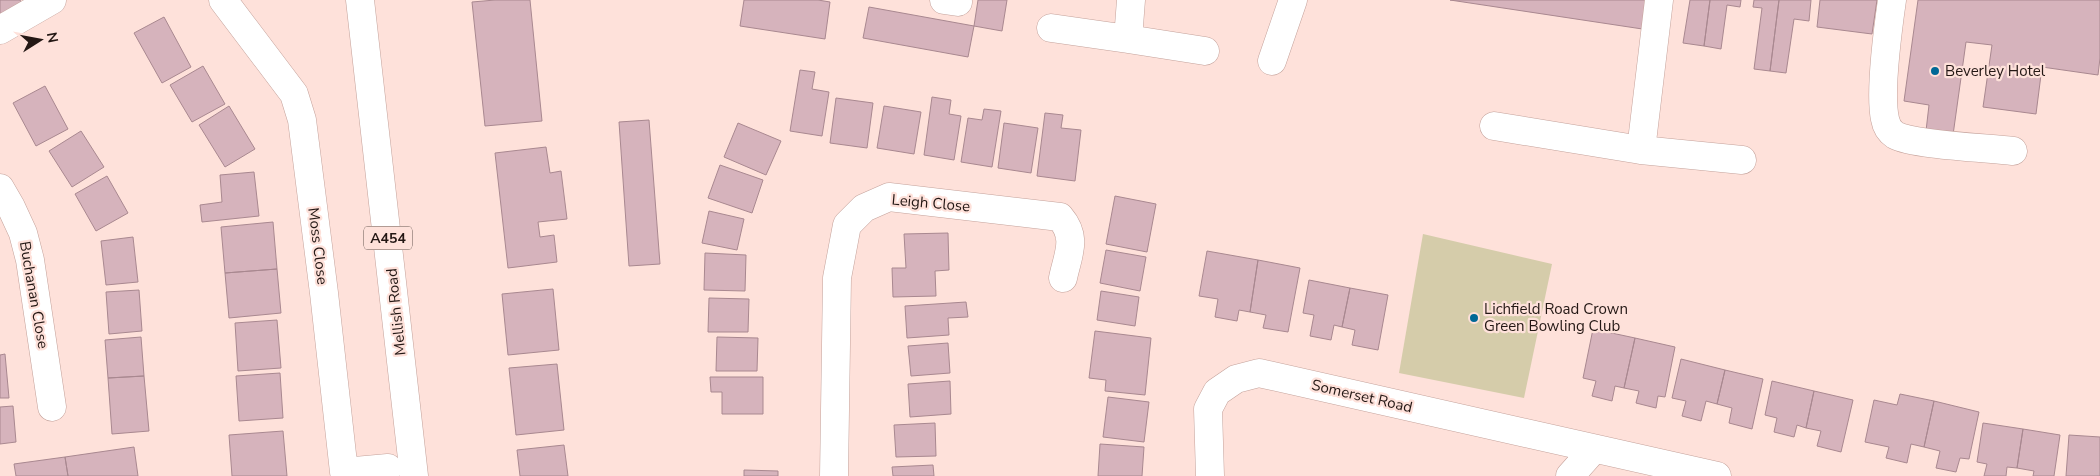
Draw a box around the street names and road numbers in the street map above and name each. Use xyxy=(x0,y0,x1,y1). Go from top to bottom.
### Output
street label: Leigh Close xyxy=(891,190,971,216)
street label: Moss Close xyxy=(303,206,333,286)
road number: A454 xyxy=(364,227,412,250)
street label: Buchanan Close xyxy=(15,240,53,350)
street label: Mellish Road xyxy=(381,267,411,357)
street label: Somerset Road xyxy=(1310,375,1414,417)

